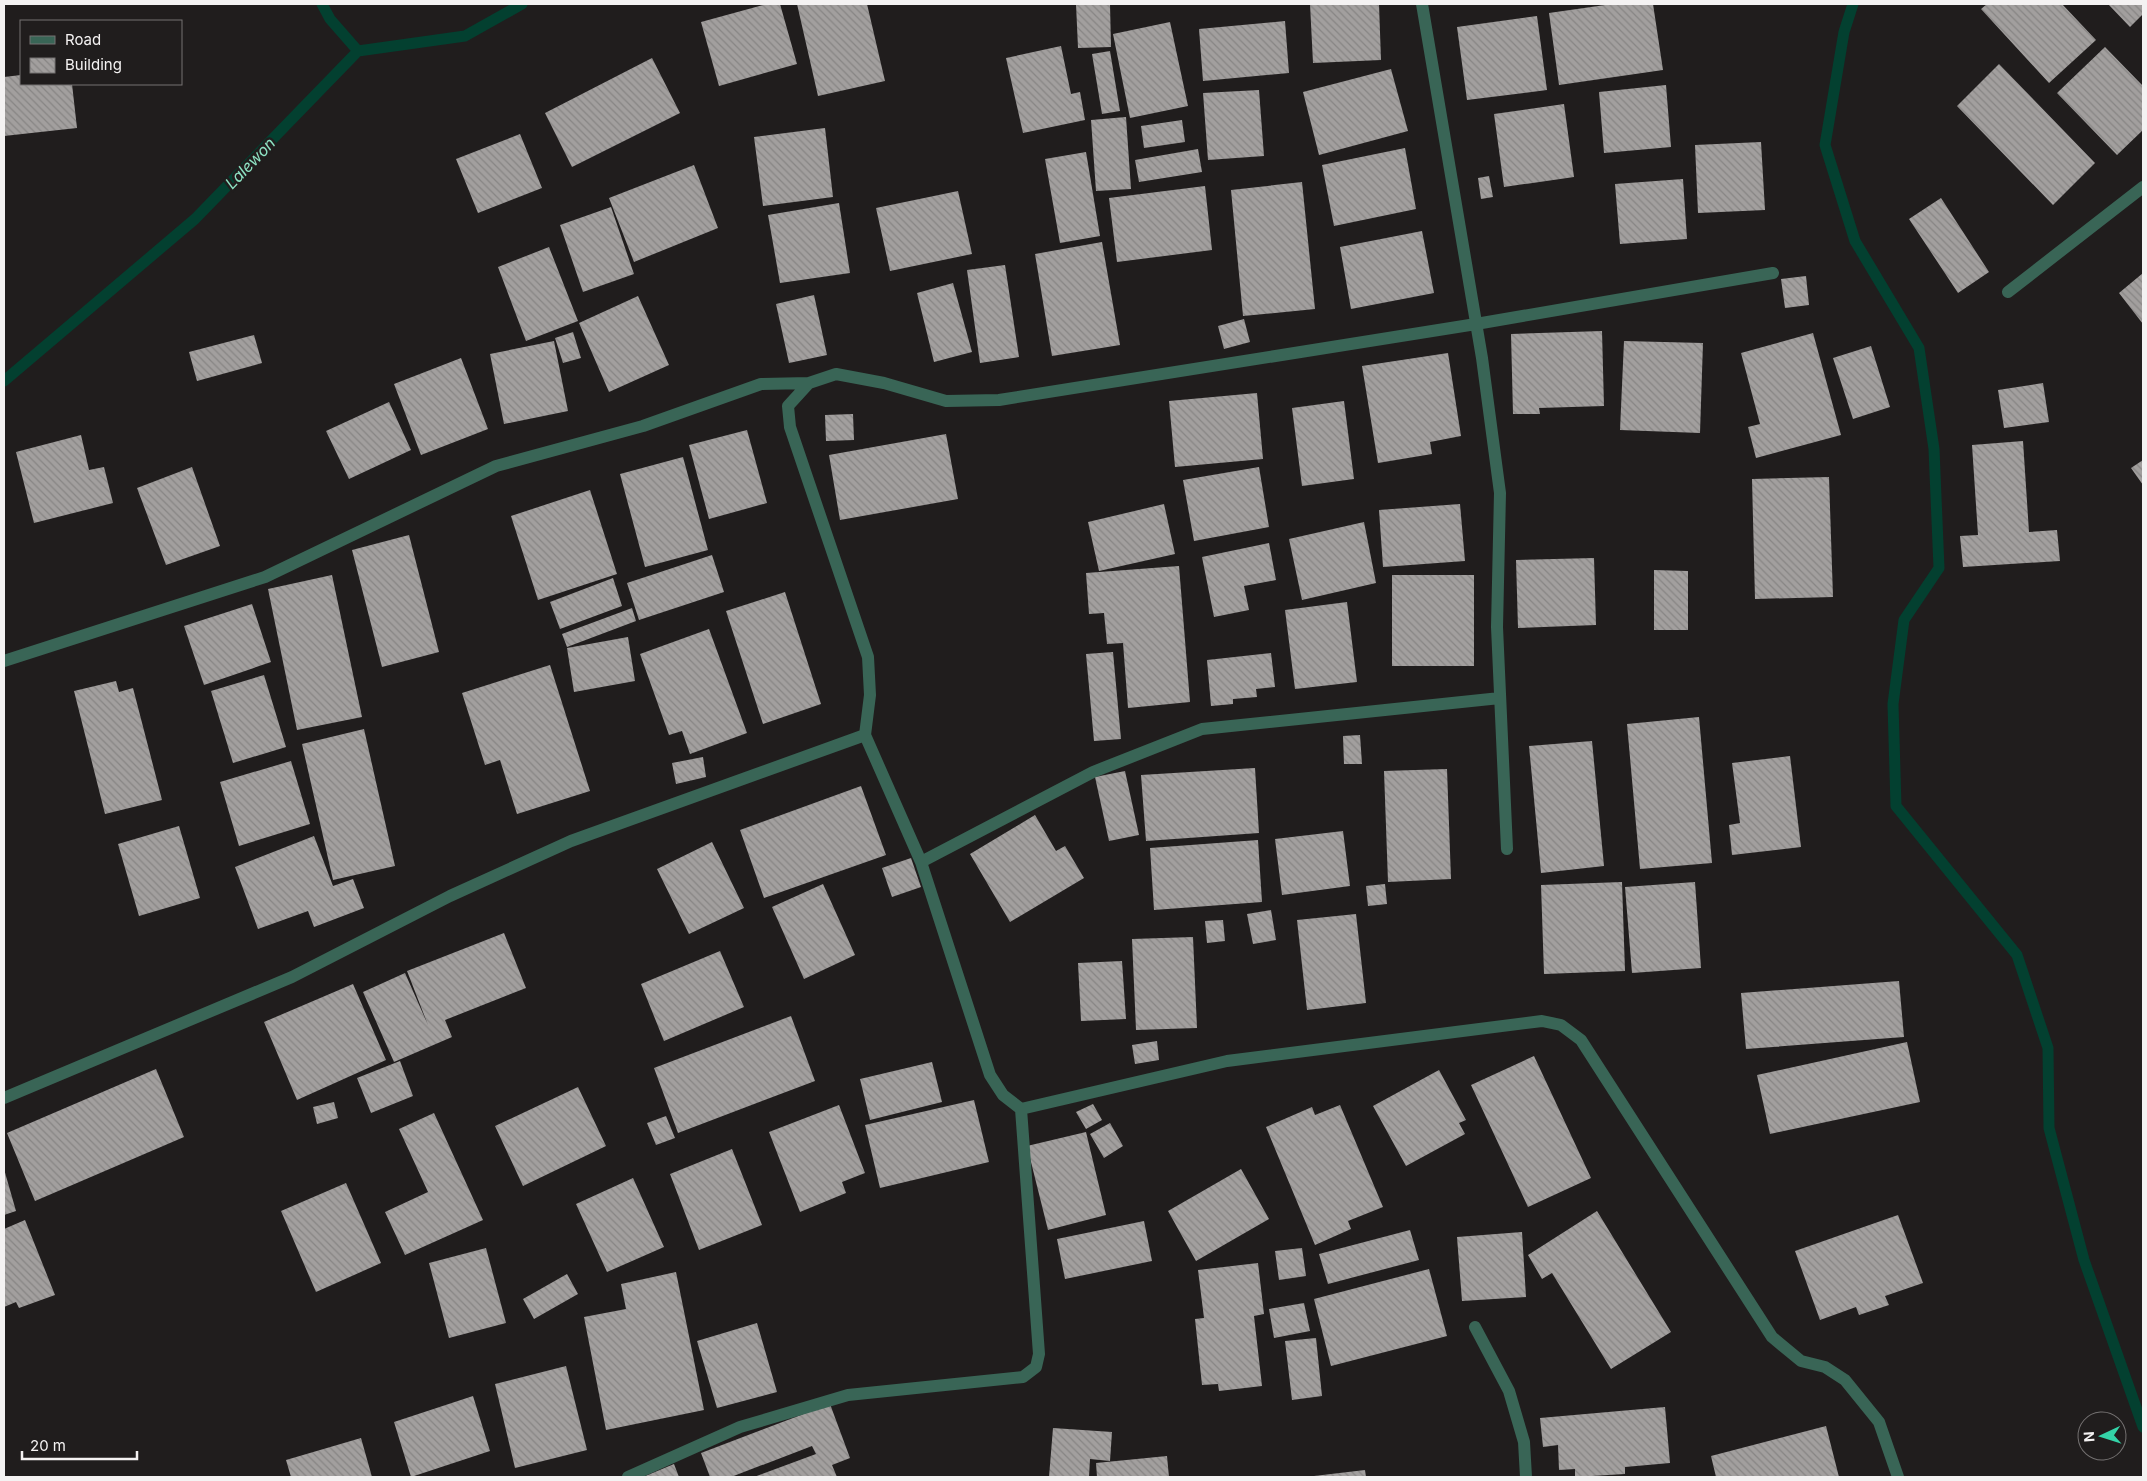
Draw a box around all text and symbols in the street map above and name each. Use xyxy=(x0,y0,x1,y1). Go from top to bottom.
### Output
legend xyxy=(20,20,182,85)
text: Road xyxy=(65,30,101,49)
text: Building xyxy=(65,55,122,74)
water label: Lalewon xyxy=(221,133,279,193)
north arrow xyxy=(2077,1411,2127,1461)
scale bar xyxy=(22,1428,138,1460)
text: N xyxy=(2080,1431,2097,1443)
text: 20 m xyxy=(30,1436,66,1455)

